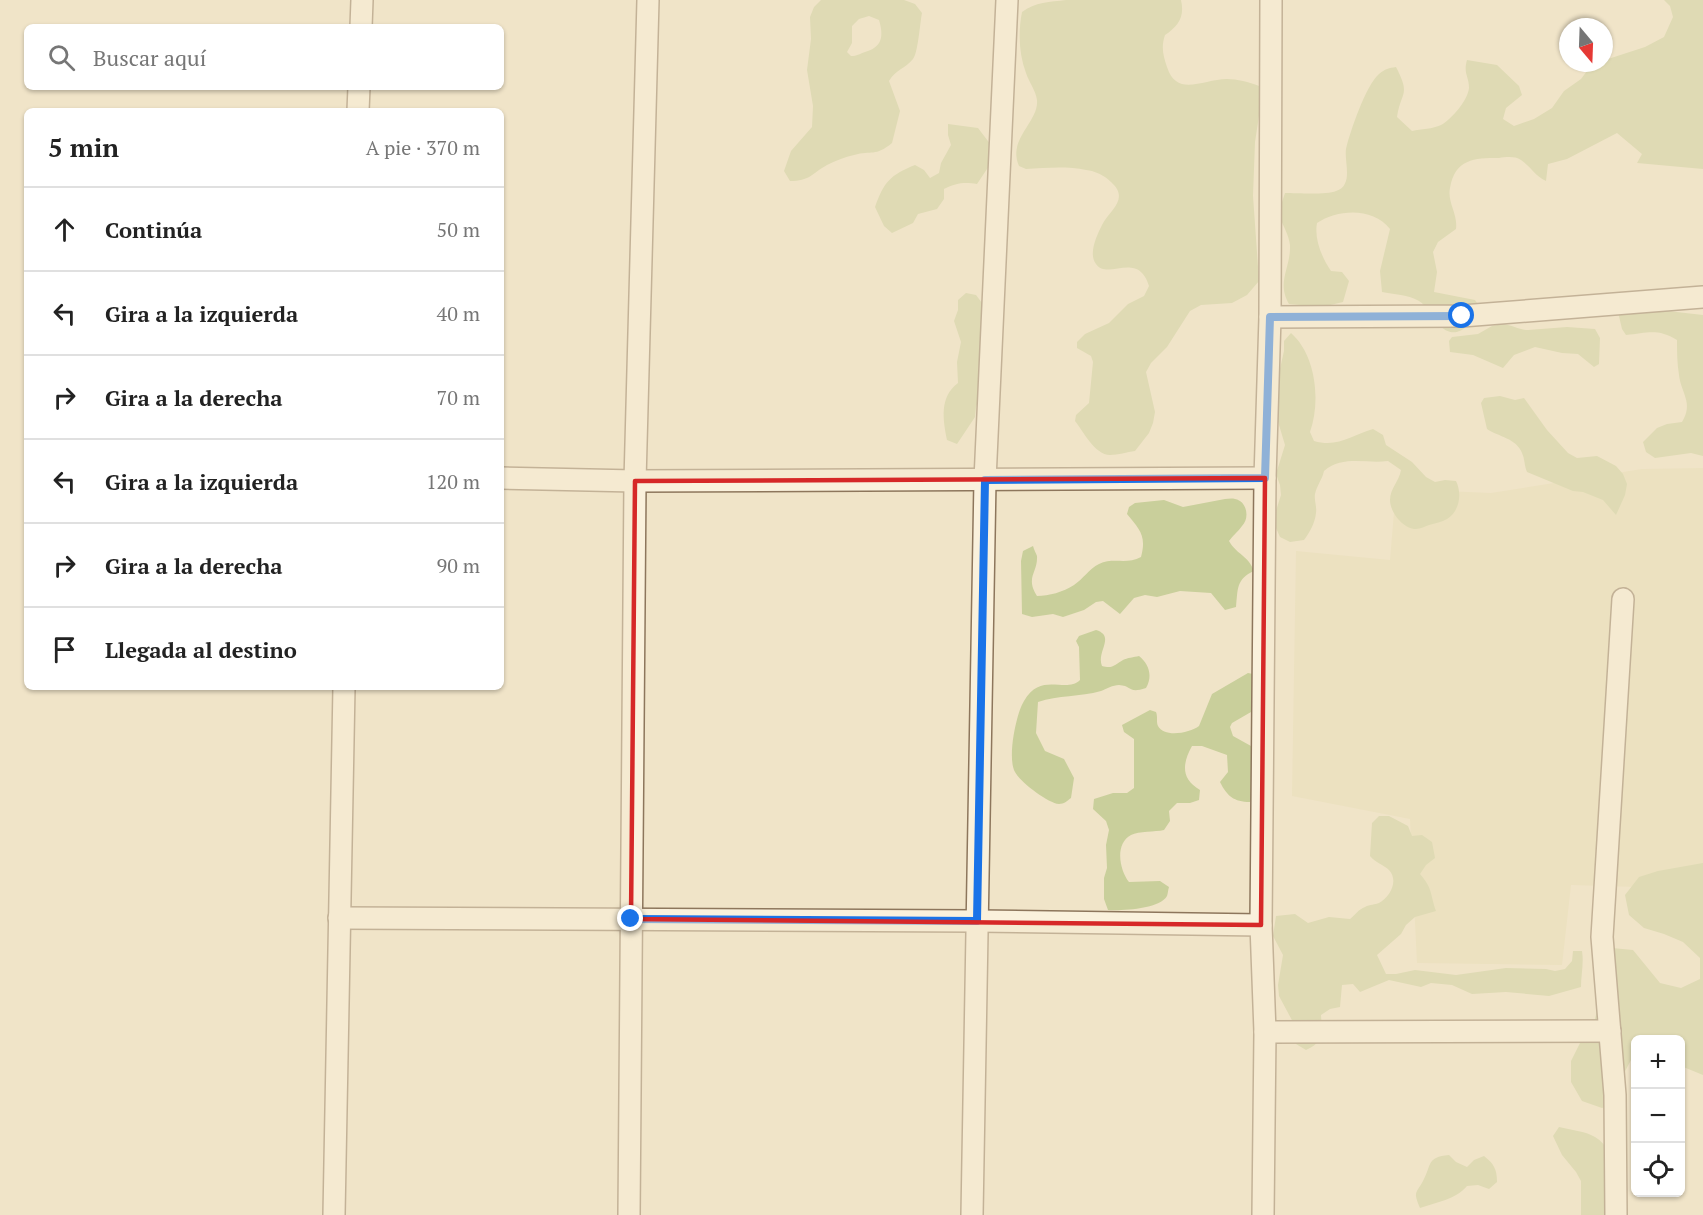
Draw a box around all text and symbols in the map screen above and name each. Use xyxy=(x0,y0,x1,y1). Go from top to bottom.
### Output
north arrow xyxy=(1559,18,1613,72)
search box xyxy=(24,24,504,90)
icon: search xyxy=(45,41,78,74)
text: Buscar aquí xyxy=(93,43,206,72)
text: 5 min xyxy=(48,130,119,164)
text: A pie · 370 m xyxy=(366,134,480,161)
icon: ahead xyxy=(48,213,81,246)
text: Continúa xyxy=(105,215,202,244)
text: 50 m xyxy=(437,216,480,243)
icon: left xyxy=(48,297,81,330)
text: Gira a la izquierda xyxy=(105,299,298,328)
text: 40 m xyxy=(437,300,480,327)
route start xyxy=(1448,302,1474,328)
icon: right xyxy=(48,381,81,414)
text: Gira a la derecha xyxy=(105,383,283,412)
text: 70 m xyxy=(437,384,480,411)
icon: left xyxy=(48,465,81,498)
text: Gira a la izquierda xyxy=(105,467,298,496)
text: 120 m xyxy=(426,468,480,495)
icon: right xyxy=(48,549,81,582)
text: Gira a la derecha xyxy=(105,551,283,580)
text: 90 m xyxy=(437,552,480,579)
icon: arrive xyxy=(48,633,81,666)
text: Llegada al destino xyxy=(105,635,297,664)
route end xyxy=(617,905,643,931)
map controls xyxy=(1631,1035,1685,1197)
button: + xyxy=(1631,1035,1685,1089)
button: − xyxy=(1631,1089,1685,1143)
button: locate xyxy=(1631,1143,1685,1197)

